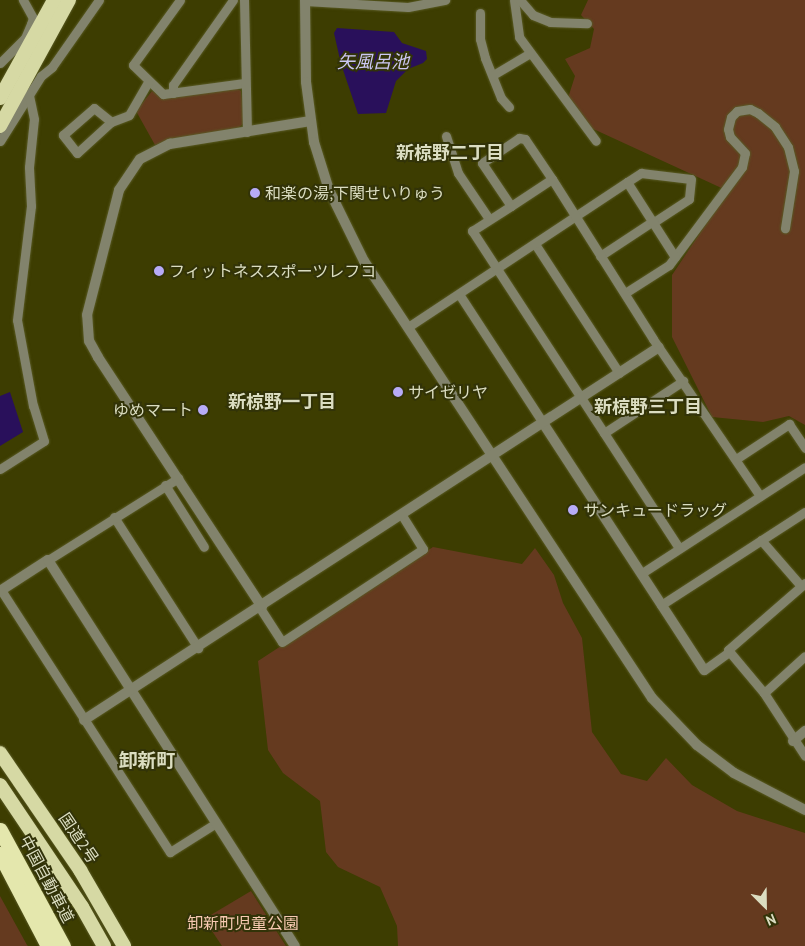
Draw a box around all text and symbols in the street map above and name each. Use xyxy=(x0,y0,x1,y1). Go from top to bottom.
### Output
water label: 矢風呂池 xyxy=(337,51,409,73)
district label: 新椋野二丁目 xyxy=(396,142,504,164)
place label: 和楽の湯;下関せいりゅう xyxy=(265,183,445,203)
marker: 和楽の湯;下関せいりゅう xyxy=(249,187,261,199)
place label: フィットネススポーツレフコ xyxy=(169,261,377,281)
marker: フィットネススポーツレフコ xyxy=(153,265,165,277)
place label: サイゼリヤ xyxy=(408,382,488,402)
marker: サイゼリヤ xyxy=(392,386,404,398)
district label: 新椋野一丁目 xyxy=(228,391,336,413)
district label: 新椋野三丁目 xyxy=(594,396,702,418)
place label: ゆめマート xyxy=(113,400,193,420)
marker: ゆめマート xyxy=(197,404,209,416)
place label: サンキュードラッグ xyxy=(583,500,727,520)
marker: サンキュードラッグ xyxy=(567,504,579,516)
district label: 卸新町 xyxy=(119,750,175,772)
street label: 国道2号 xyxy=(55,809,103,867)
street label: 中国自動車道 xyxy=(16,832,78,926)
north arrow xyxy=(740,881,790,931)
text: N xyxy=(763,910,779,930)
park label: 卸新町児童公園 xyxy=(187,913,299,933)

